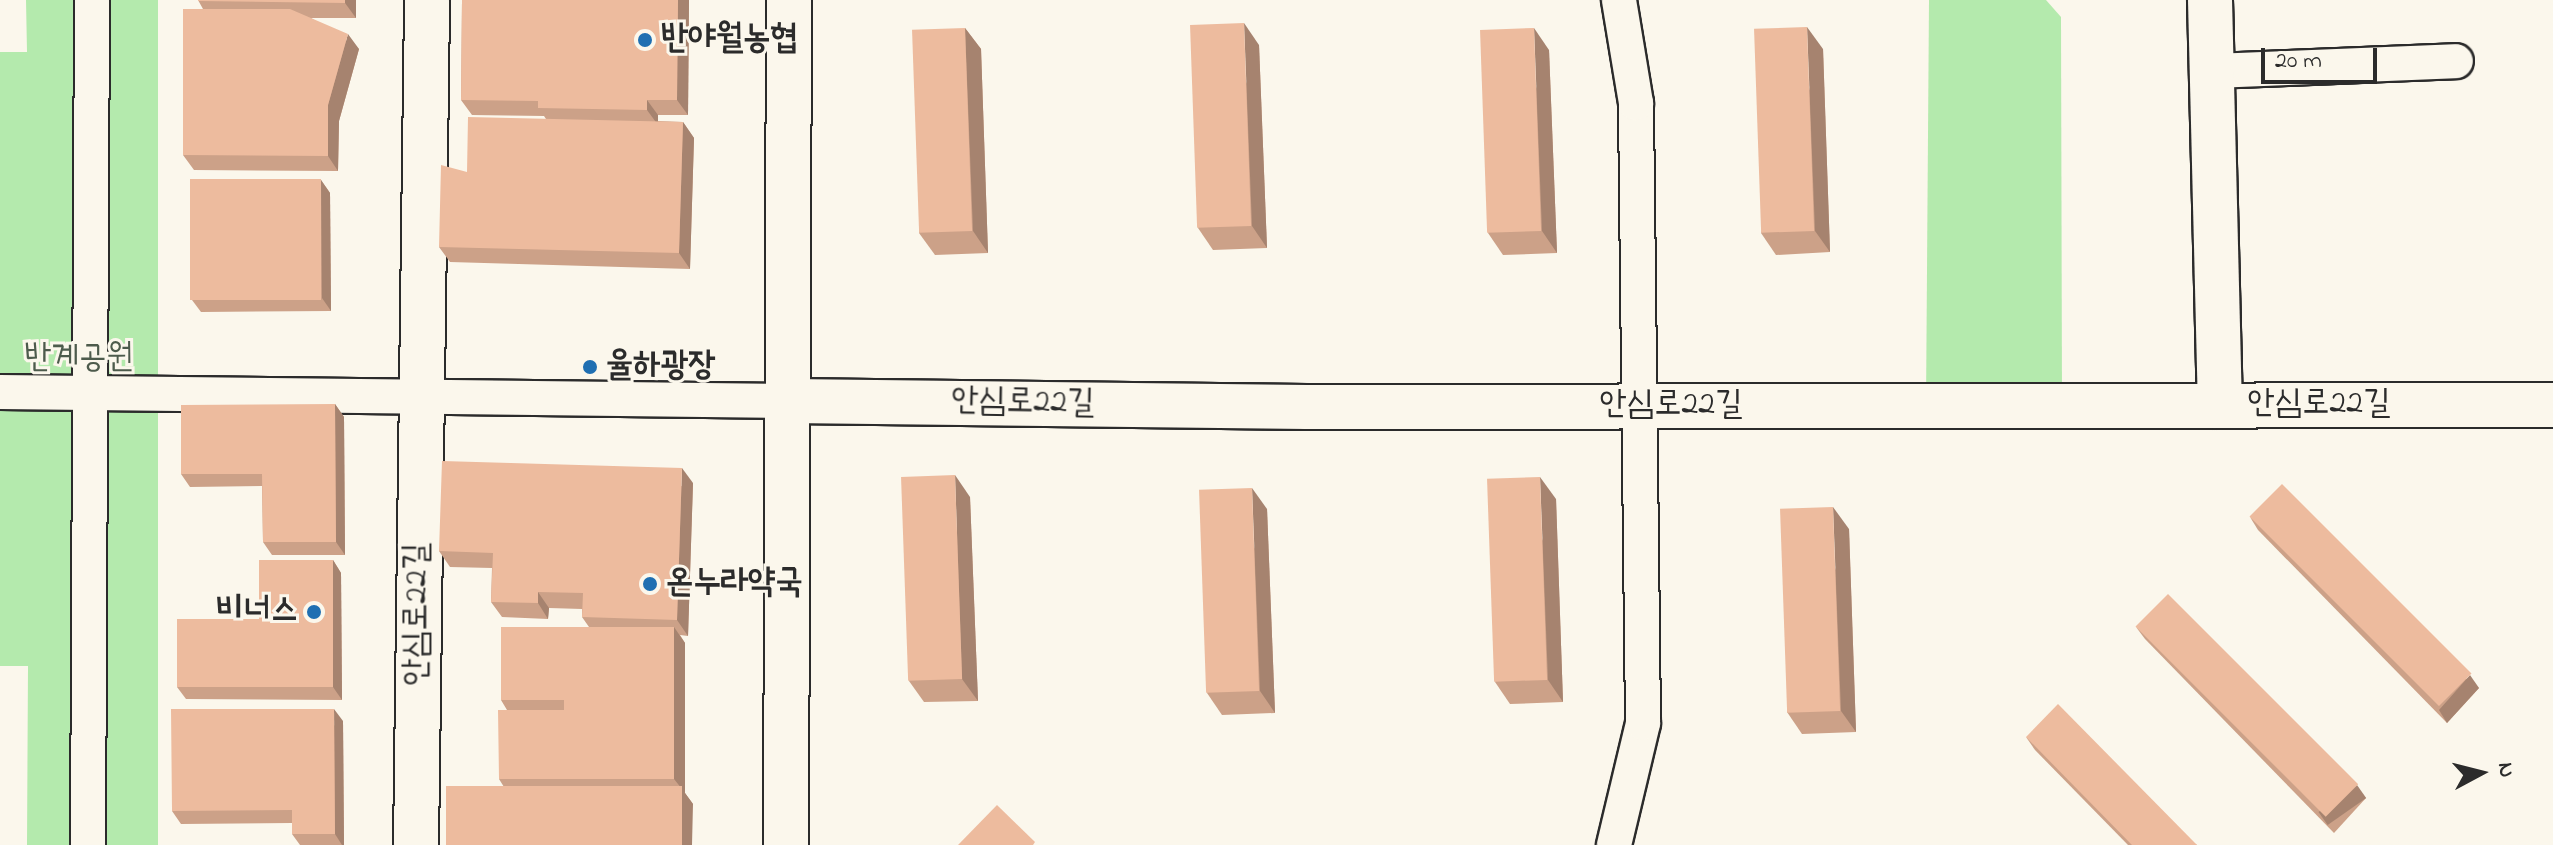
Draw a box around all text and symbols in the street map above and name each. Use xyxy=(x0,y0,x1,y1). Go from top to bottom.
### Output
place label: 반야월농협 xyxy=(661,20,798,60)
marker: 반야월농협 xyxy=(636,31,654,49)
scale bar xyxy=(2265,32,2381,82)
text: 20 m xyxy=(2275,44,2322,79)
park label: 반계공원 xyxy=(24,339,134,379)
place label: 율하광장 xyxy=(606,347,715,387)
marker: 율하광장 xyxy=(581,358,599,376)
street label: 안심로22길 xyxy=(951,381,1095,425)
street label: 안심로22길 xyxy=(2247,385,2391,425)
street label: 안심로22길 xyxy=(1599,386,1743,426)
street label: 안심로22길 xyxy=(398,542,438,686)
place label: 온누라약국 xyxy=(666,564,803,604)
marker: 온누라약국 xyxy=(641,575,659,593)
place label: 비너스 xyxy=(216,592,298,632)
marker: 비너스 xyxy=(305,603,323,621)
north arrow xyxy=(2441,733,2521,813)
text: N xyxy=(2488,761,2522,779)

